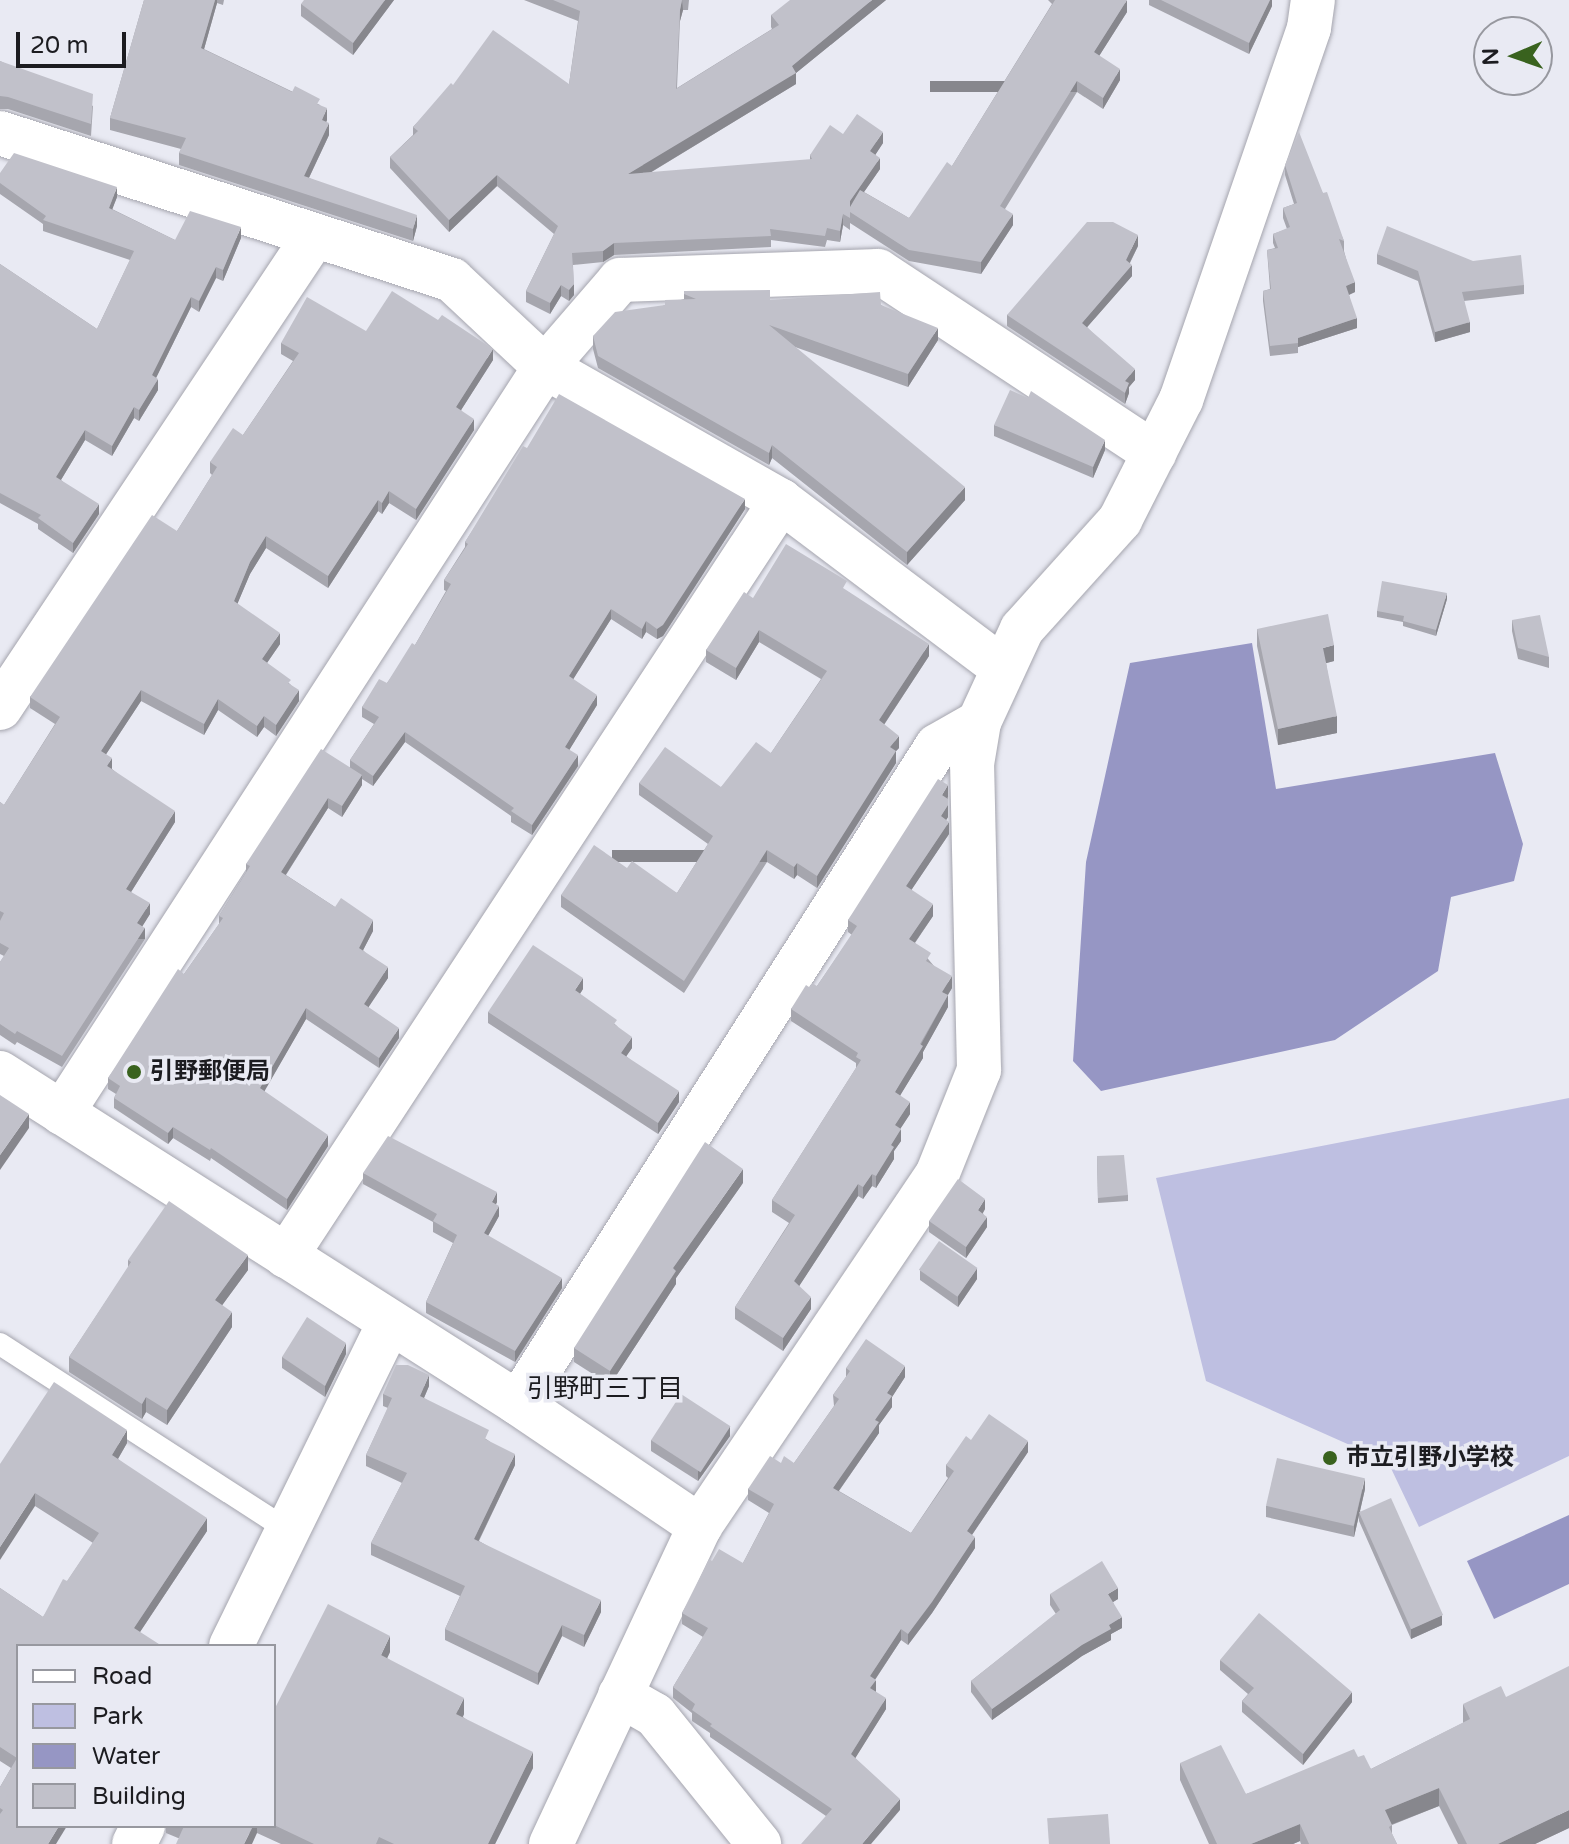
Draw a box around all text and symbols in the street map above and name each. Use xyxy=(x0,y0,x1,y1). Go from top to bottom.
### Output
scale bar xyxy=(20,16,130,66)
north arrow xyxy=(1473,16,1553,96)
text: 20 m xyxy=(30,31,88,60)
text: N xyxy=(1478,47,1504,66)
place label: 引野郵便局 xyxy=(150,1058,270,1086)
marker: 引野郵便局 xyxy=(125,1063,143,1081)
district label: 引野町三丁目 xyxy=(527,1373,683,1405)
place label: 市立引野小学校 xyxy=(1346,1444,1514,1472)
marker: 市立引野小学校 xyxy=(1321,1449,1339,1467)
legend xyxy=(16,1644,276,1828)
text: Road xyxy=(92,1662,152,1691)
text: Park xyxy=(92,1702,143,1731)
text: Water xyxy=(92,1742,160,1771)
text: Building xyxy=(92,1782,186,1811)

